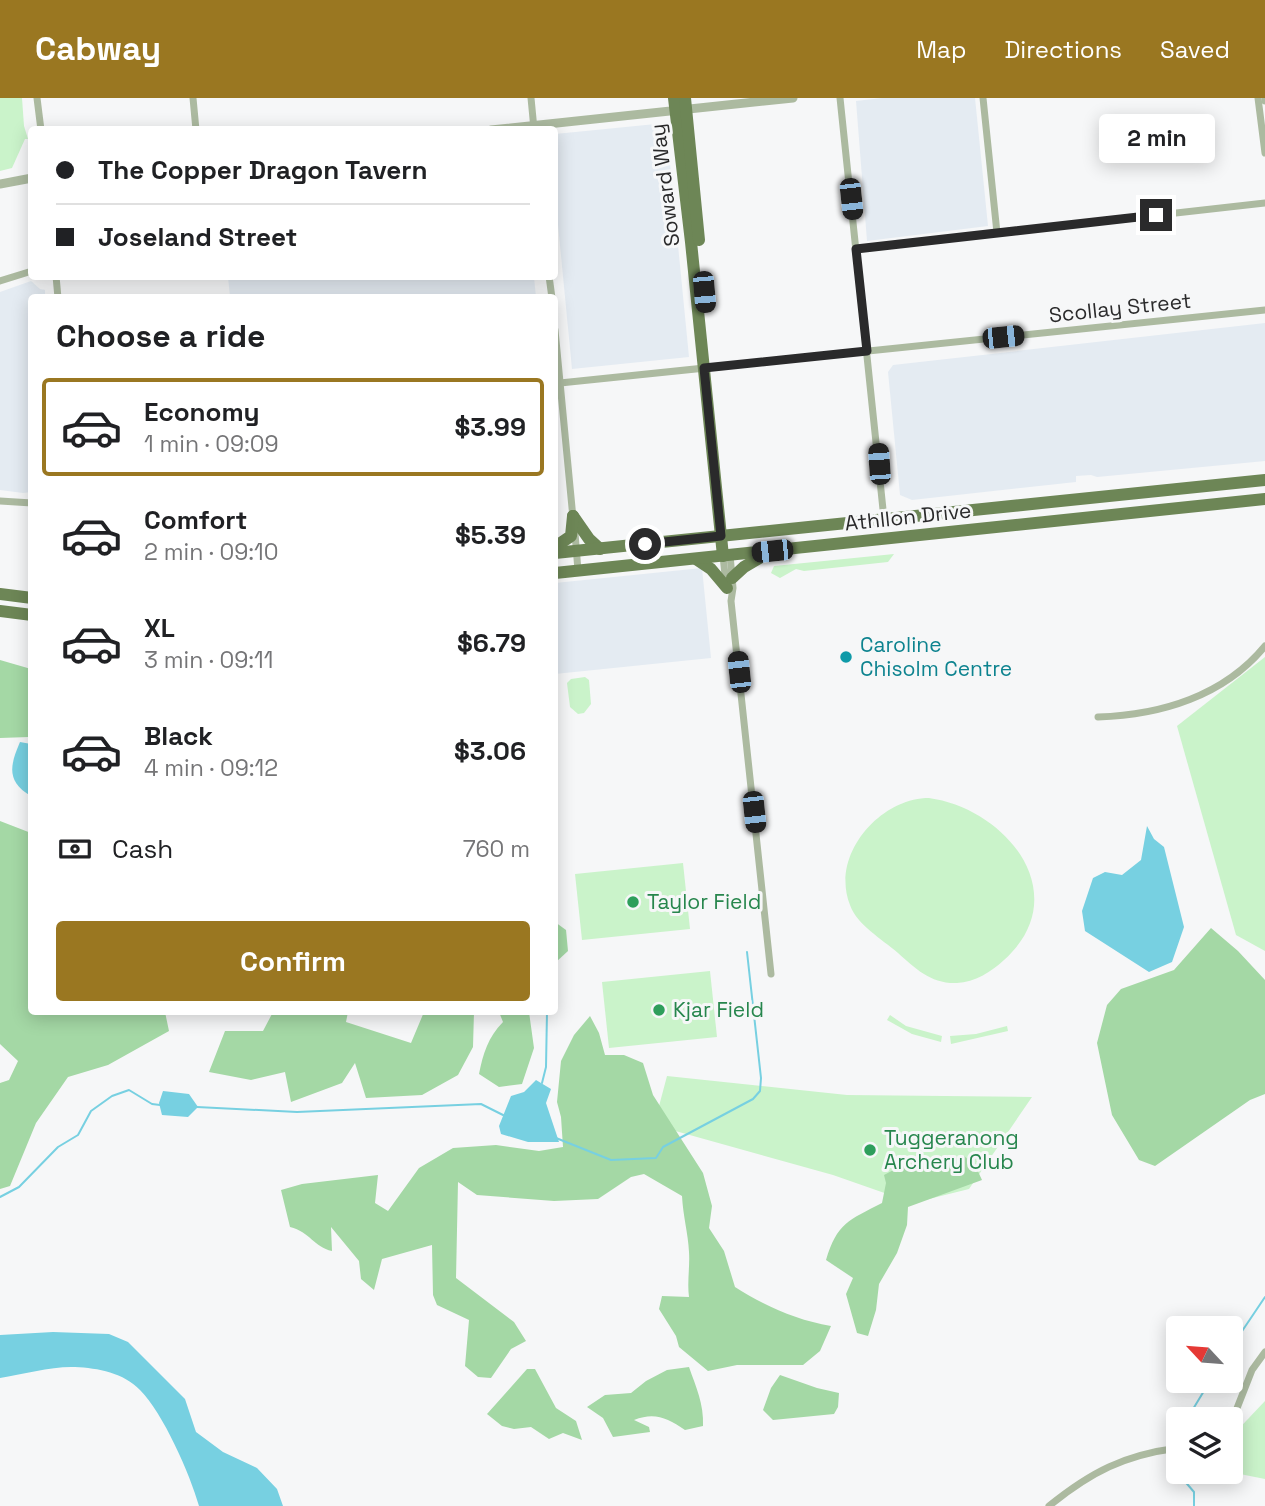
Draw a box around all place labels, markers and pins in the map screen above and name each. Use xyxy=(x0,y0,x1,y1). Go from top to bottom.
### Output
place label: Caroline Chisolm Centre xyxy=(860,631,1012,682)
marker: Caroline Chisolm Centre xyxy=(838,649,854,665)
place label: Taylor Field xyxy=(647,888,761,915)
marker: Taylor Field xyxy=(625,894,641,910)
place label: Kjar Field xyxy=(673,996,764,1023)
marker: Kjar Field xyxy=(651,1002,667,1018)
place label: Tuggeranong Archery Club xyxy=(884,1124,1019,1175)
marker: Tuggeranong Archery Club xyxy=(862,1142,878,1158)

